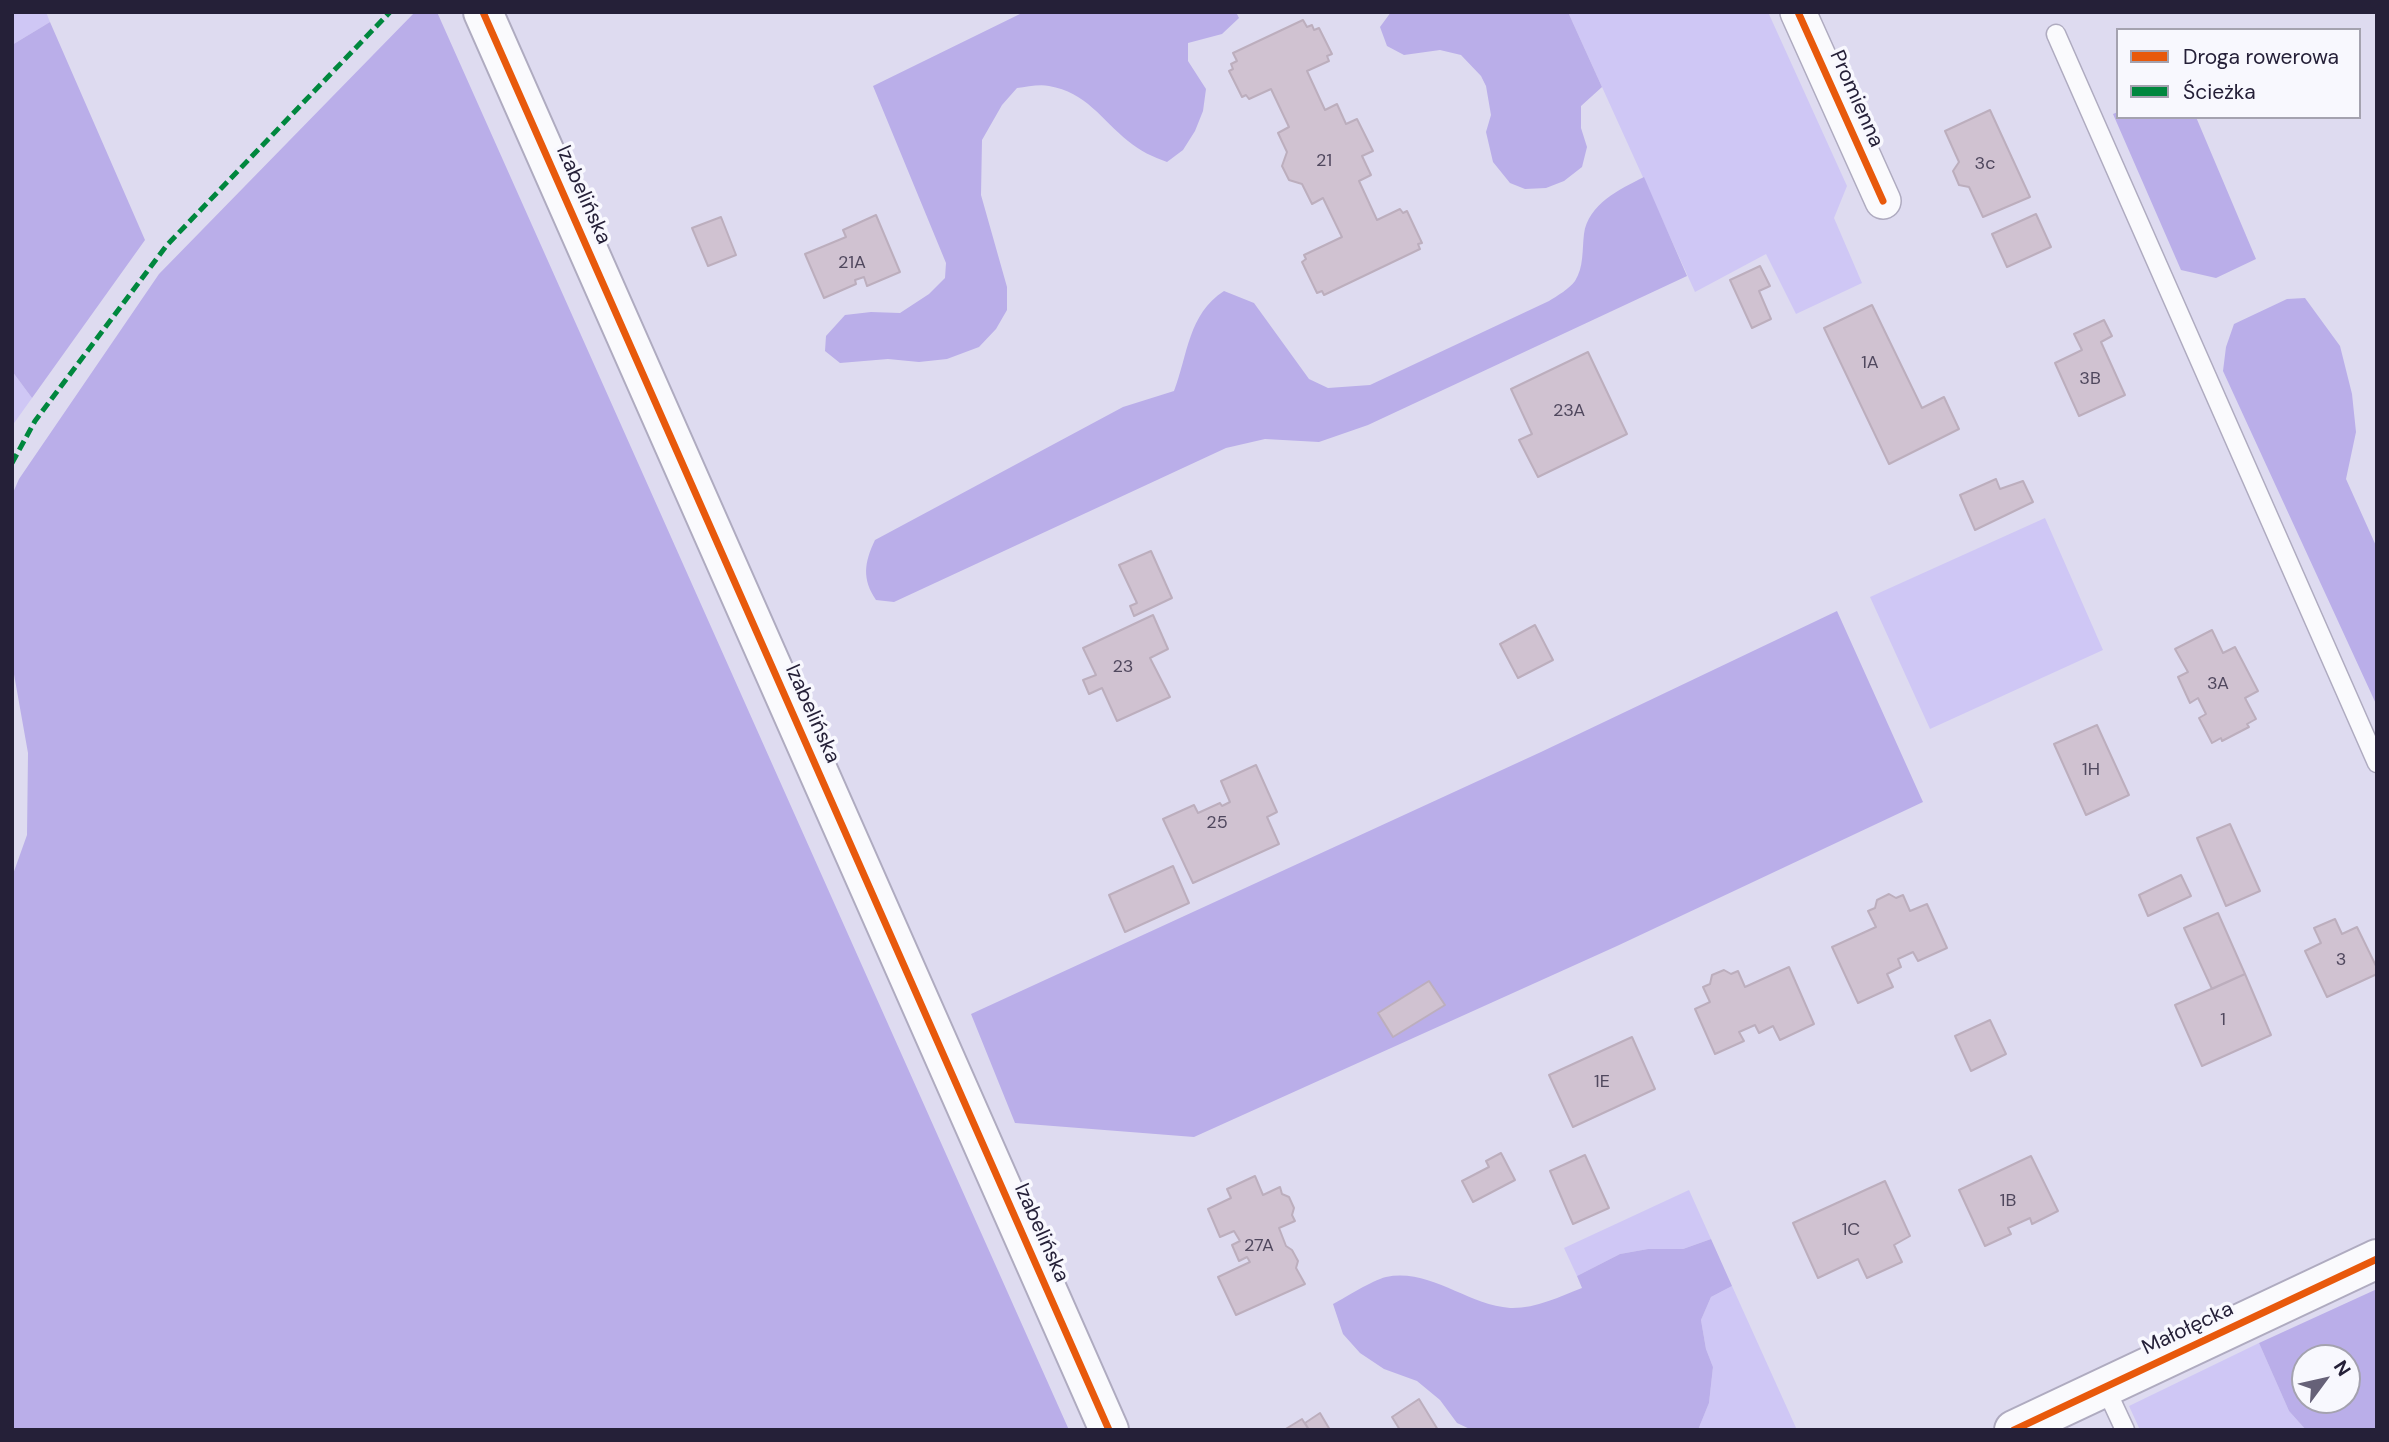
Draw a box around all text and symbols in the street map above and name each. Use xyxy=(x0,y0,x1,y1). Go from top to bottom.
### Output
legend xyxy=(2116,28,2361,119)
text: Droga rowerowa xyxy=(2183,43,2339,71)
street label: Promienna xyxy=(1823,47,1889,151)
text: Ścieżka xyxy=(2183,78,2256,106)
street label: Izabelińska xyxy=(550,142,616,248)
house number: 21 xyxy=(1316,150,1332,172)
house number: 3c xyxy=(1975,153,1995,175)
house number: 21A xyxy=(838,252,866,274)
house number: 1A xyxy=(1861,352,1879,374)
house number: 3B xyxy=(2079,368,2101,390)
house number: 23A xyxy=(1553,400,1585,422)
house number: 23 xyxy=(1112,656,1134,678)
street label: Izabelińska xyxy=(779,661,845,767)
house number: 3A xyxy=(2207,673,2229,695)
house number: 1H xyxy=(2082,759,2100,781)
house number: 25 xyxy=(1206,812,1228,834)
house number: 3 xyxy=(2336,949,2346,971)
house number: 1 xyxy=(2220,1009,2226,1031)
house number: 1E xyxy=(1594,1071,1610,1093)
street label: Izabelińska xyxy=(1008,1180,1074,1286)
house number: 1B xyxy=(2000,1190,2016,1212)
house number: 1C xyxy=(1842,1219,1860,1241)
house number: 27A xyxy=(1244,1235,1274,1257)
street label: Małołęcka xyxy=(2138,1297,2238,1361)
north arrow xyxy=(2291,1344,2361,1414)
text: N xyxy=(2328,1356,2357,1381)

